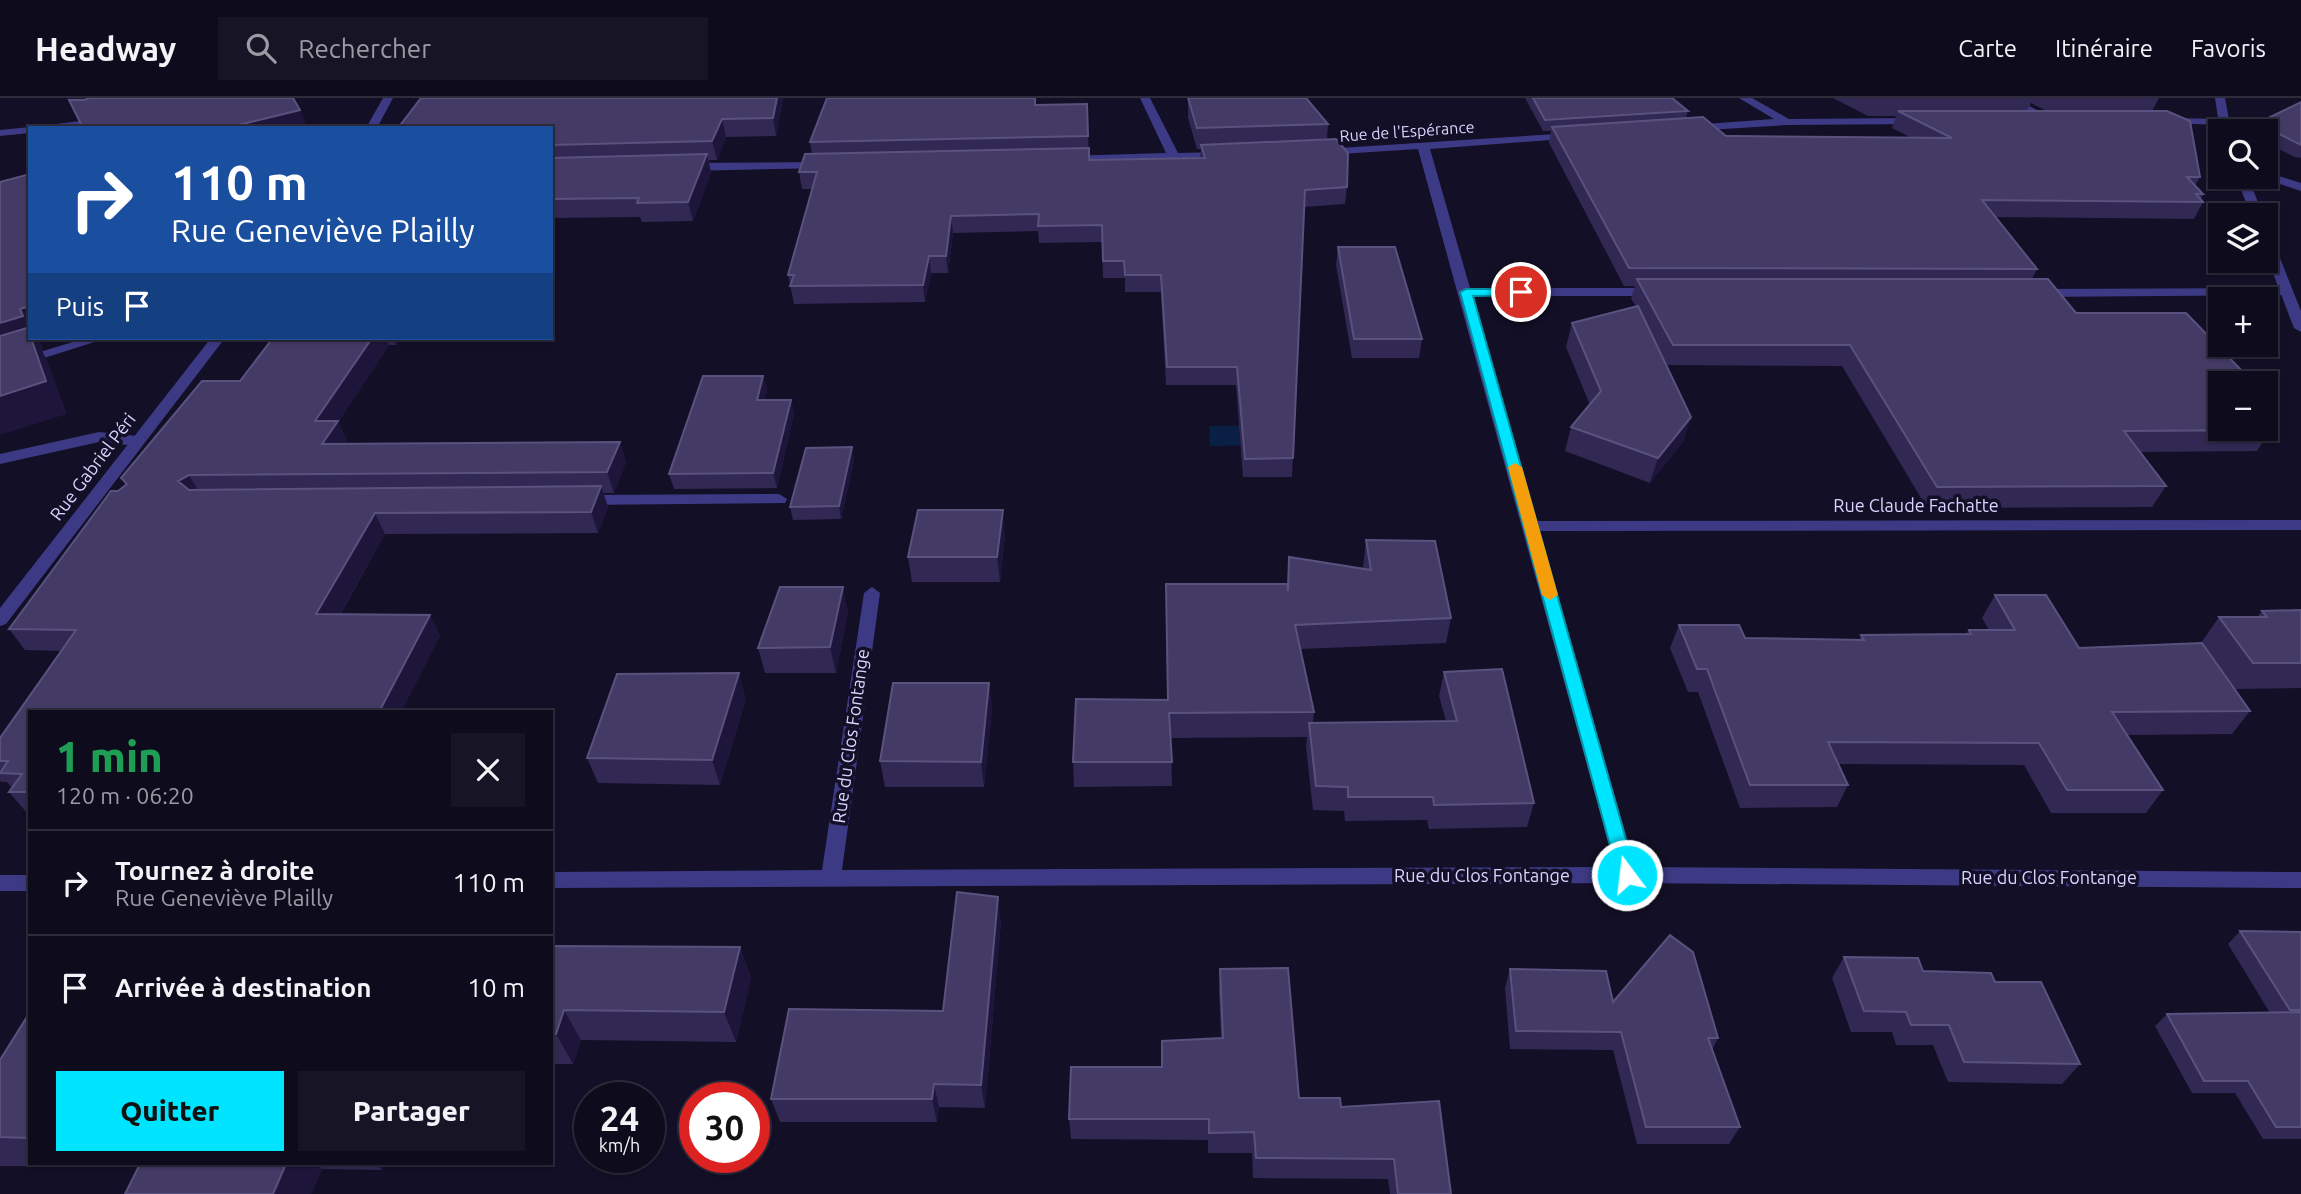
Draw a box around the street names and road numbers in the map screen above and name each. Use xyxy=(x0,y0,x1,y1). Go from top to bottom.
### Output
street label: Rue de l'Espérance xyxy=(1339,117,1475,145)
street label: Rue Gabriel Péri xyxy=(45,409,139,524)
street label: Rue Claude Fachatte xyxy=(1833,495,1999,515)
street label: Rue du Clos Fontange xyxy=(828,647,872,824)
street label: Rue du Clos Fontange xyxy=(1394,865,1570,885)
street label: Rue du Clos Fontange xyxy=(1961,867,2137,887)

